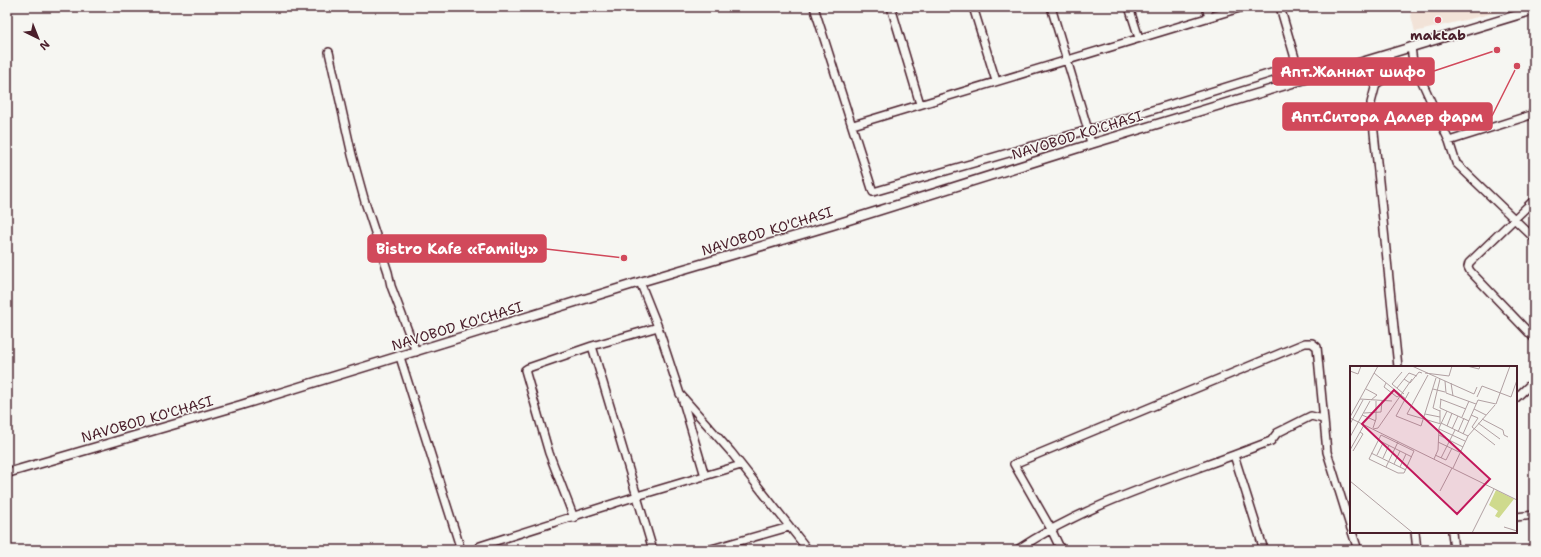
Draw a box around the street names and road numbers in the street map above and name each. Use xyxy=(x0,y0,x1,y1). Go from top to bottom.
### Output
street label: NAVOBOD KO'CHASI xyxy=(1009,106,1145,164)
street label: NAVOBOD KO'CHASI xyxy=(699,202,835,260)
street label: NAVOBOD KO'CHASI xyxy=(389,297,525,355)
street label: NAVOBOD KO'CHASI xyxy=(79,391,215,446)

